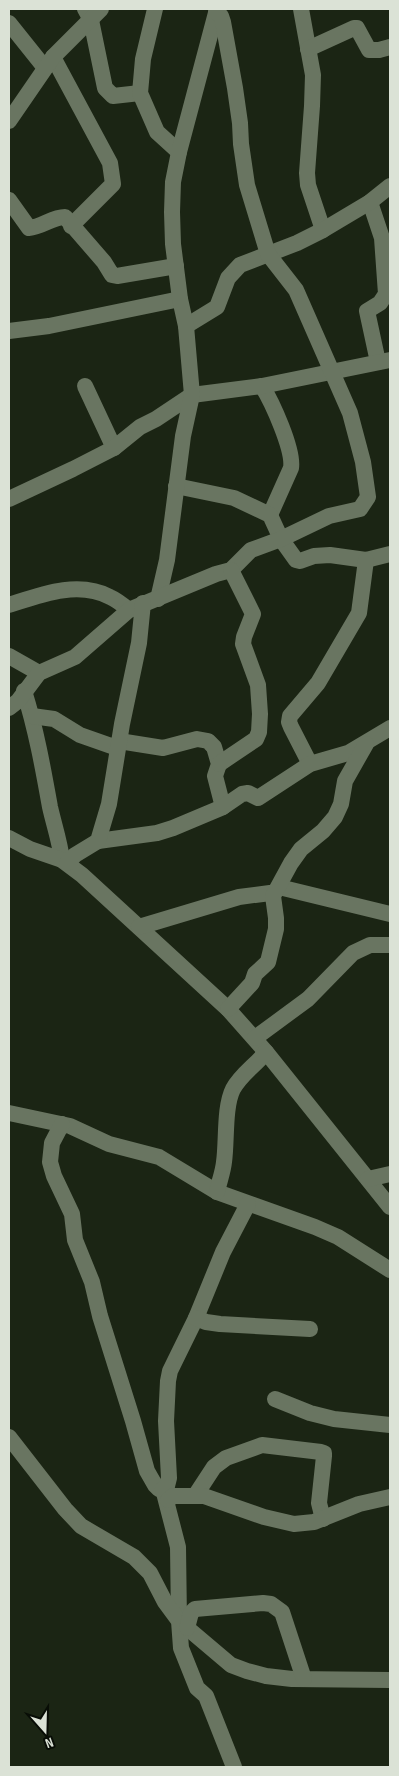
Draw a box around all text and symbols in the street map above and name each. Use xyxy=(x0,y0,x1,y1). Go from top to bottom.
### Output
north arrow xyxy=(20,1706,70,1756)
text: N xyxy=(43,1733,56,1752)

